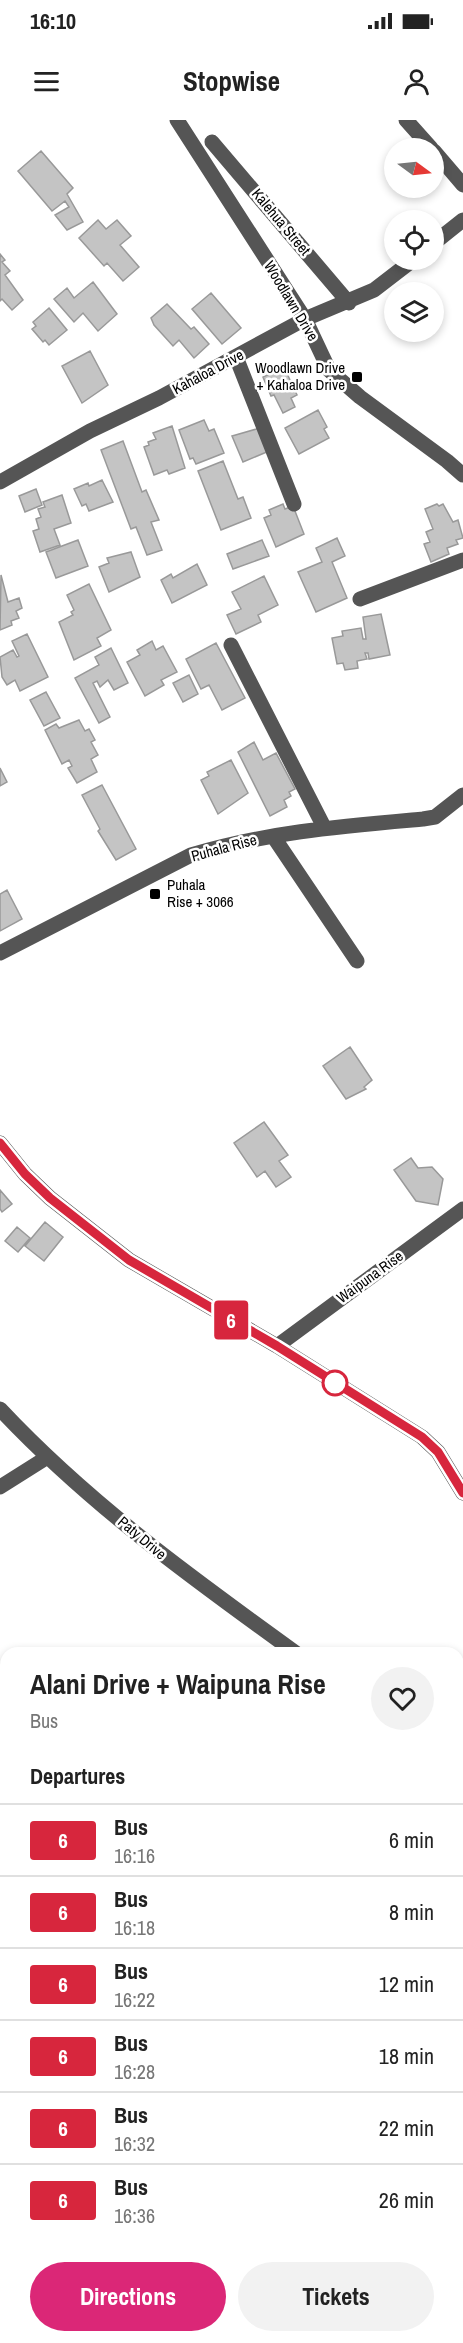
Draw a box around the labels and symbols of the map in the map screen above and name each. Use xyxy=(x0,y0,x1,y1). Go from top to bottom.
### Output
north arrow xyxy=(384,138,444,198)
street label: Kalehua Street xyxy=(247,184,316,260)
street label: Woodlawn Drive xyxy=(259,257,324,345)
street label: Kahaloa Drive xyxy=(168,344,247,399)
place label: Woodlawn Drive + Kahaloa Drive xyxy=(255,357,345,395)
marker: Woodlawn Drive + Kahaloa Drive xyxy=(350,370,364,384)
street label: Puhala Rise xyxy=(189,829,259,866)
place label: Puhala Rise + 3066 xyxy=(167,874,234,912)
marker: Puhala Rise + 3066 xyxy=(148,887,162,901)
street label: Waipuna Rise xyxy=(332,1245,407,1308)
line badge: 6 xyxy=(212,1300,250,1340)
unlabelled marker xyxy=(322,1370,348,1396)
street label: Paty Drive xyxy=(114,1511,171,1564)

